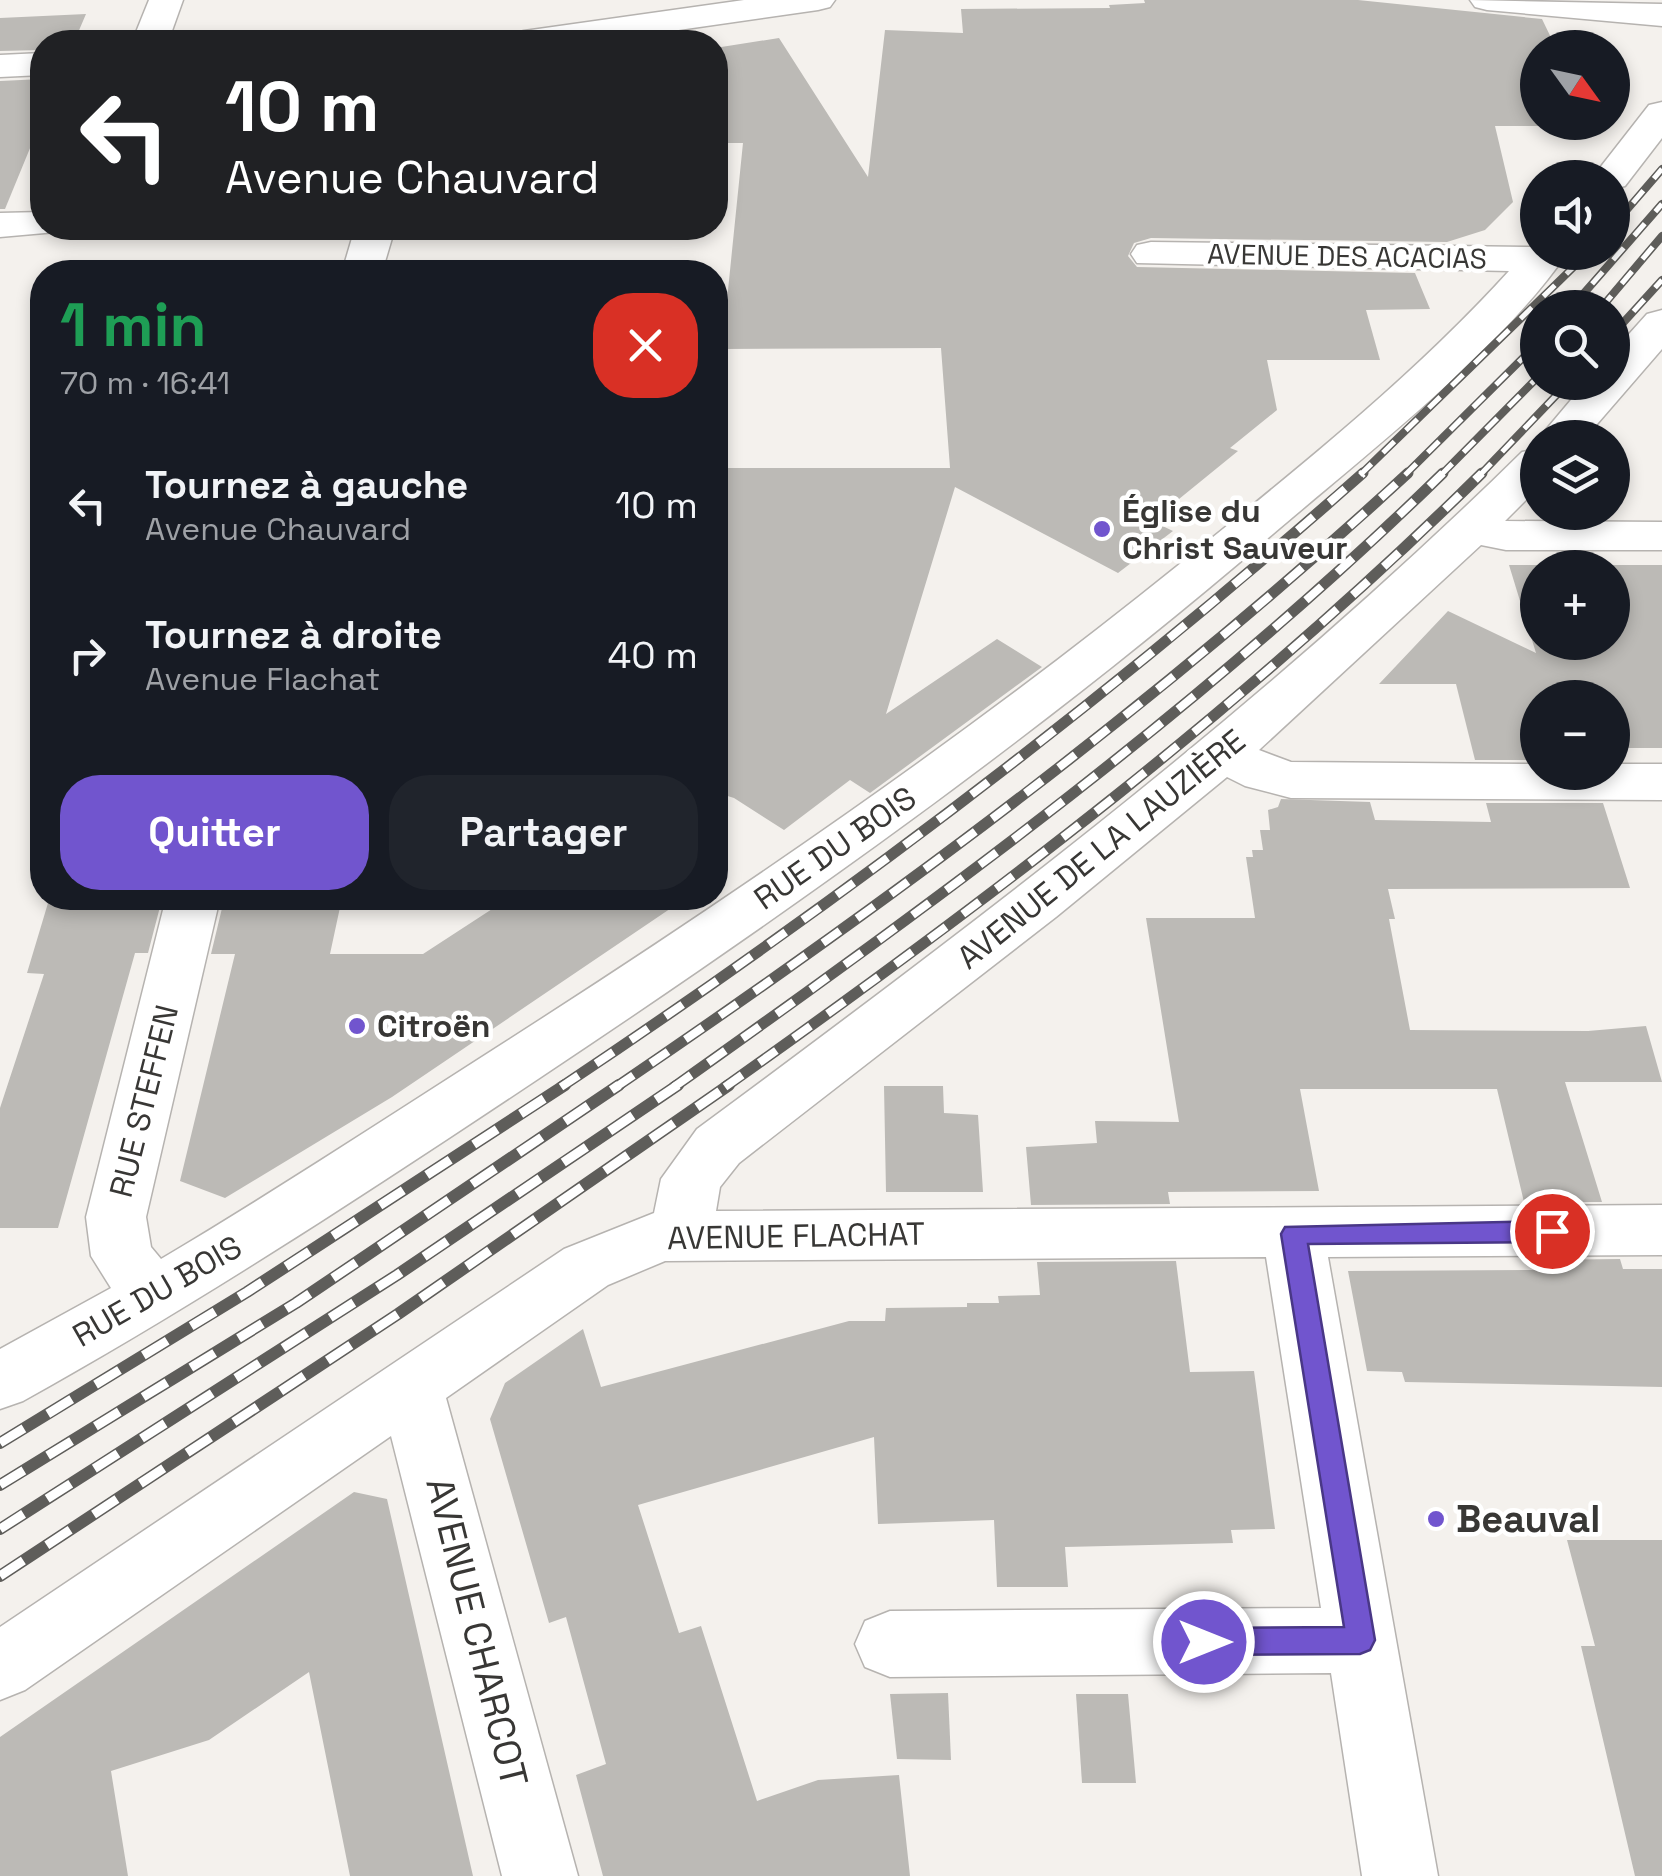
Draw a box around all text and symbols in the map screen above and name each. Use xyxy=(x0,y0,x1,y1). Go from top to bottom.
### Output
north arrow xyxy=(1520,30,1630,140)
map controls xyxy=(1520,30,1630,790)
text: 10 m xyxy=(225,62,380,151)
icon: left xyxy=(60,70,190,200)
text: Avenue Chauvard xyxy=(225,149,599,206)
button: sound xyxy=(1520,160,1630,270)
street label: AVENUE DES ACACIAS xyxy=(1207,236,1487,276)
text: 1 min xyxy=(60,287,207,364)
button: search xyxy=(1520,290,1630,400)
button: close xyxy=(593,293,698,398)
text: 70 m · 16:41 xyxy=(60,363,230,403)
button: layers xyxy=(1520,420,1630,530)
text: Tournez à gauche xyxy=(145,461,468,509)
icon: left xyxy=(60,478,115,533)
text: 10 m xyxy=(615,481,698,529)
place label: Église du Christ Sauveur xyxy=(1122,491,1348,568)
text: Avenue Chauvard xyxy=(145,509,411,549)
marker: Église du Christ Sauveur xyxy=(1091,518,1113,540)
button: + xyxy=(1520,550,1630,660)
text: Tournez à droite xyxy=(145,611,442,659)
icon: right xyxy=(60,628,115,683)
text: 40 m xyxy=(607,631,698,679)
text: Avenue Flachat xyxy=(145,659,380,699)
button: − xyxy=(1520,680,1630,790)
street label: AVENUE DE LA LAUZIÈRE xyxy=(949,720,1253,978)
button: Quitter xyxy=(60,775,369,890)
button: Partager xyxy=(389,775,698,890)
street label: RUE DU BOIS xyxy=(746,778,924,918)
street label: RUE STEFFEN xyxy=(101,1001,187,1201)
place label: Citroën xyxy=(377,1006,491,1046)
marker: Citroën xyxy=(346,1015,368,1037)
pin xyxy=(1510,1189,1595,1274)
icon: arrive xyxy=(1525,1204,1580,1259)
street label: AVENUE FLACHAT xyxy=(667,1214,925,1258)
street label: RUE DU BOIS xyxy=(65,1227,249,1355)
street label: AVENUE CHARCOT xyxy=(415,1472,539,1792)
place label: Beauval xyxy=(1456,1495,1600,1543)
marker: Beauval xyxy=(1425,1508,1447,1530)
position arrow xyxy=(1152,1590,1256,1694)

